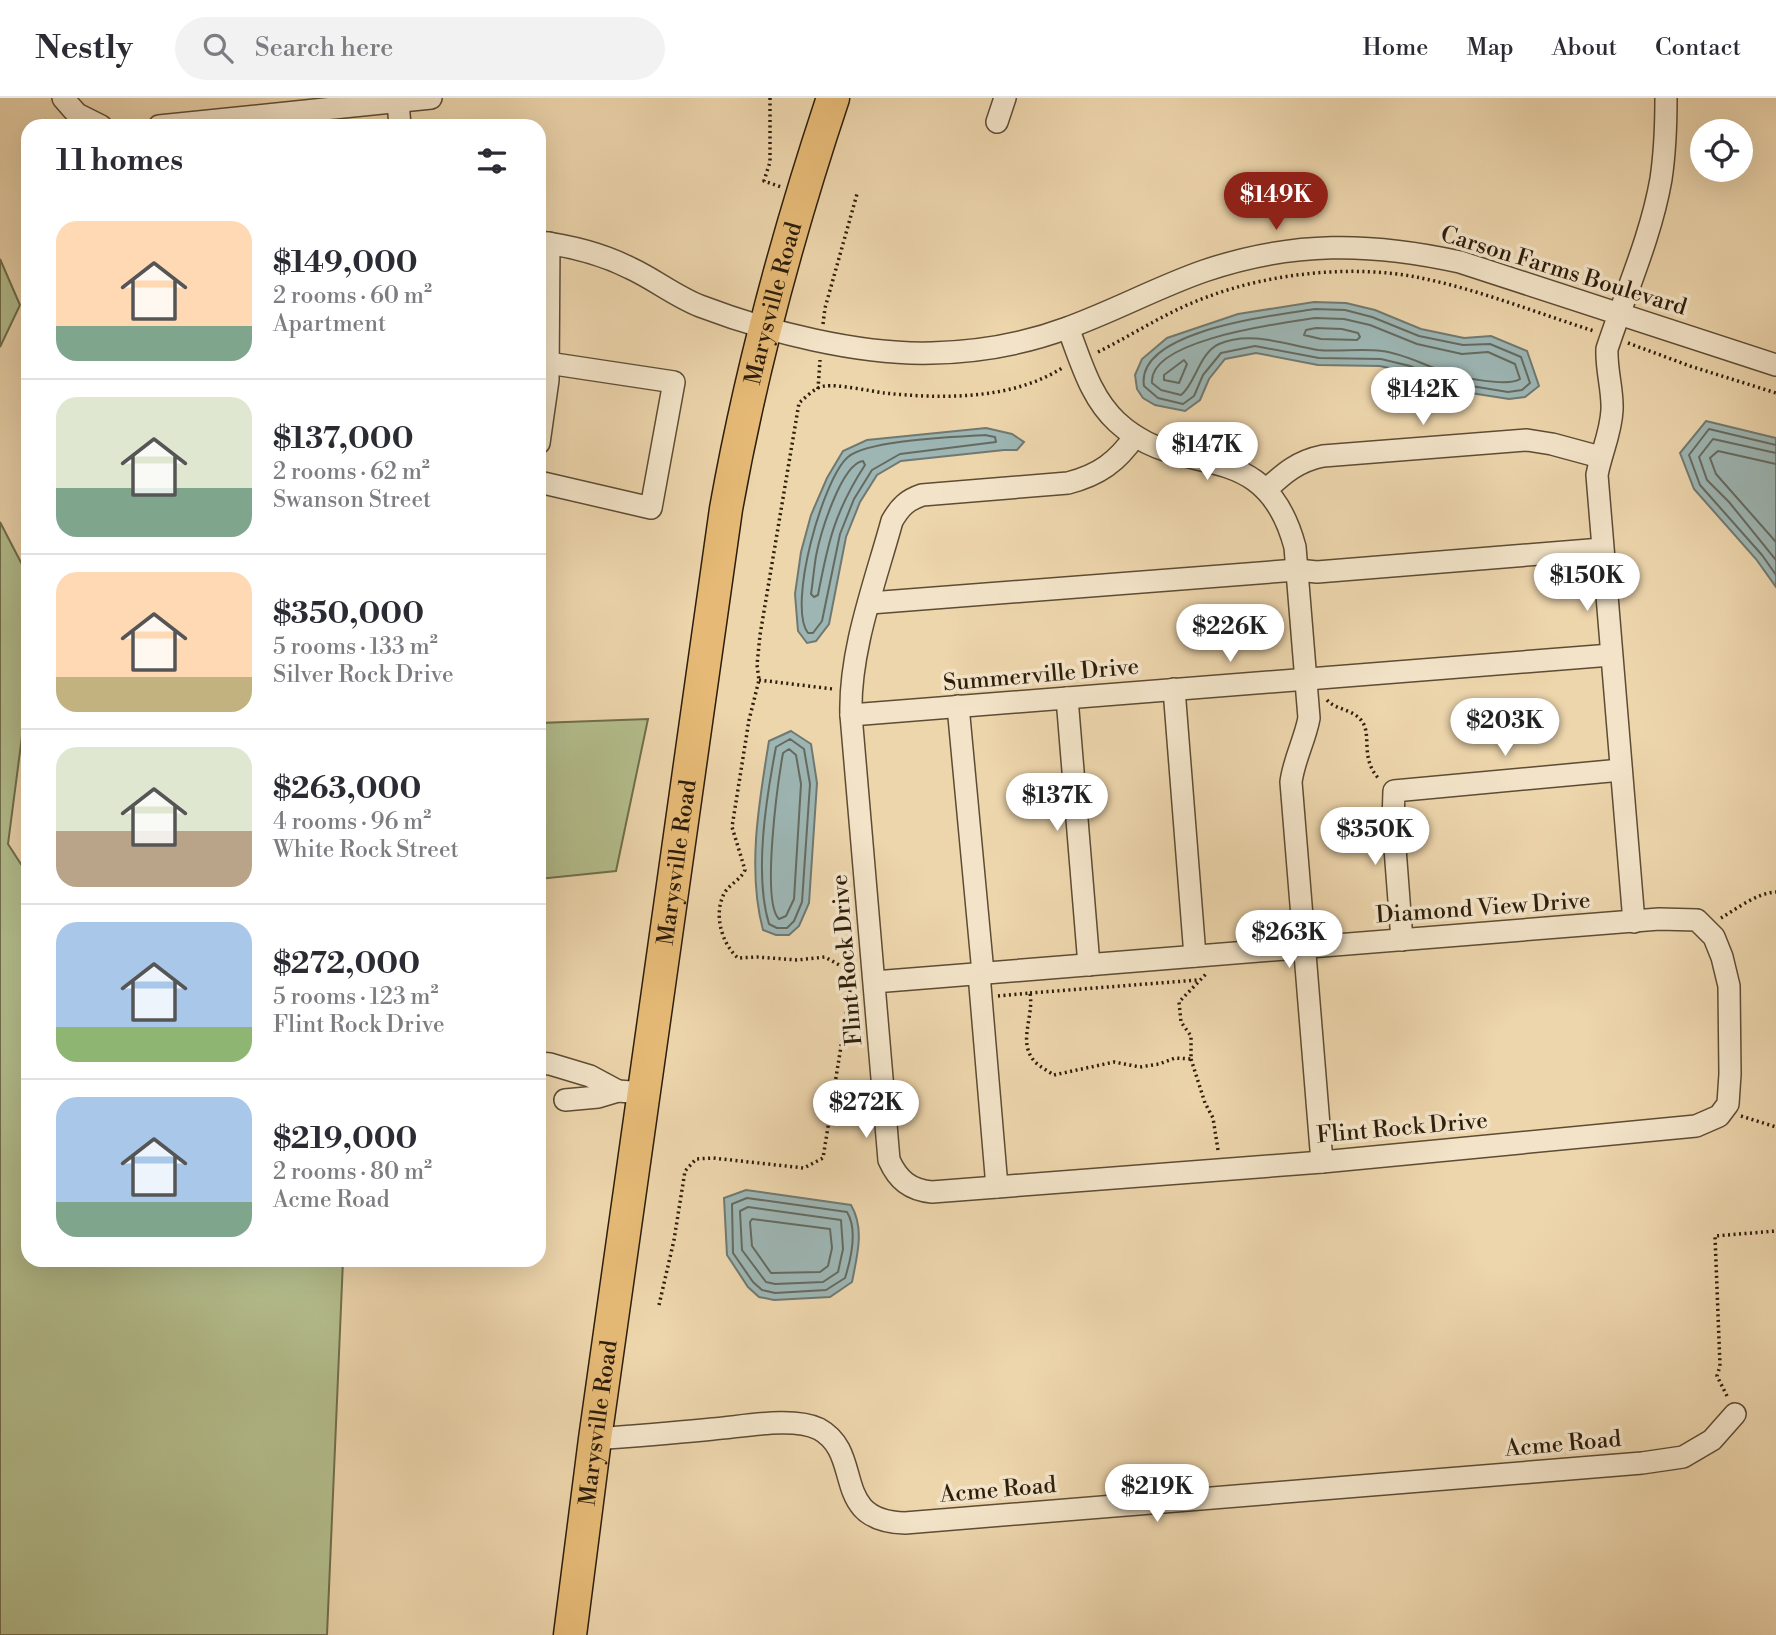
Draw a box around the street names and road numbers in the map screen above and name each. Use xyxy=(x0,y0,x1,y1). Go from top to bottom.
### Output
street label: Marysville Road xyxy=(739,219,808,387)
street label: Carson Farms Boulevard xyxy=(1437,220,1690,322)
street label: Summerville Drive xyxy=(942,652,1140,698)
street label: Marysville Road xyxy=(652,778,703,947)
street label: Flint Rock Drive xyxy=(826,873,868,1047)
street label: Diamond View Drive xyxy=(1375,887,1591,929)
street label: Flint Rock Drive xyxy=(1315,1107,1489,1149)
street label: Marysville Road xyxy=(574,1338,624,1507)
street label: Acme Road xyxy=(1503,1425,1622,1463)
street label: Acme Road xyxy=(938,1471,1057,1509)

